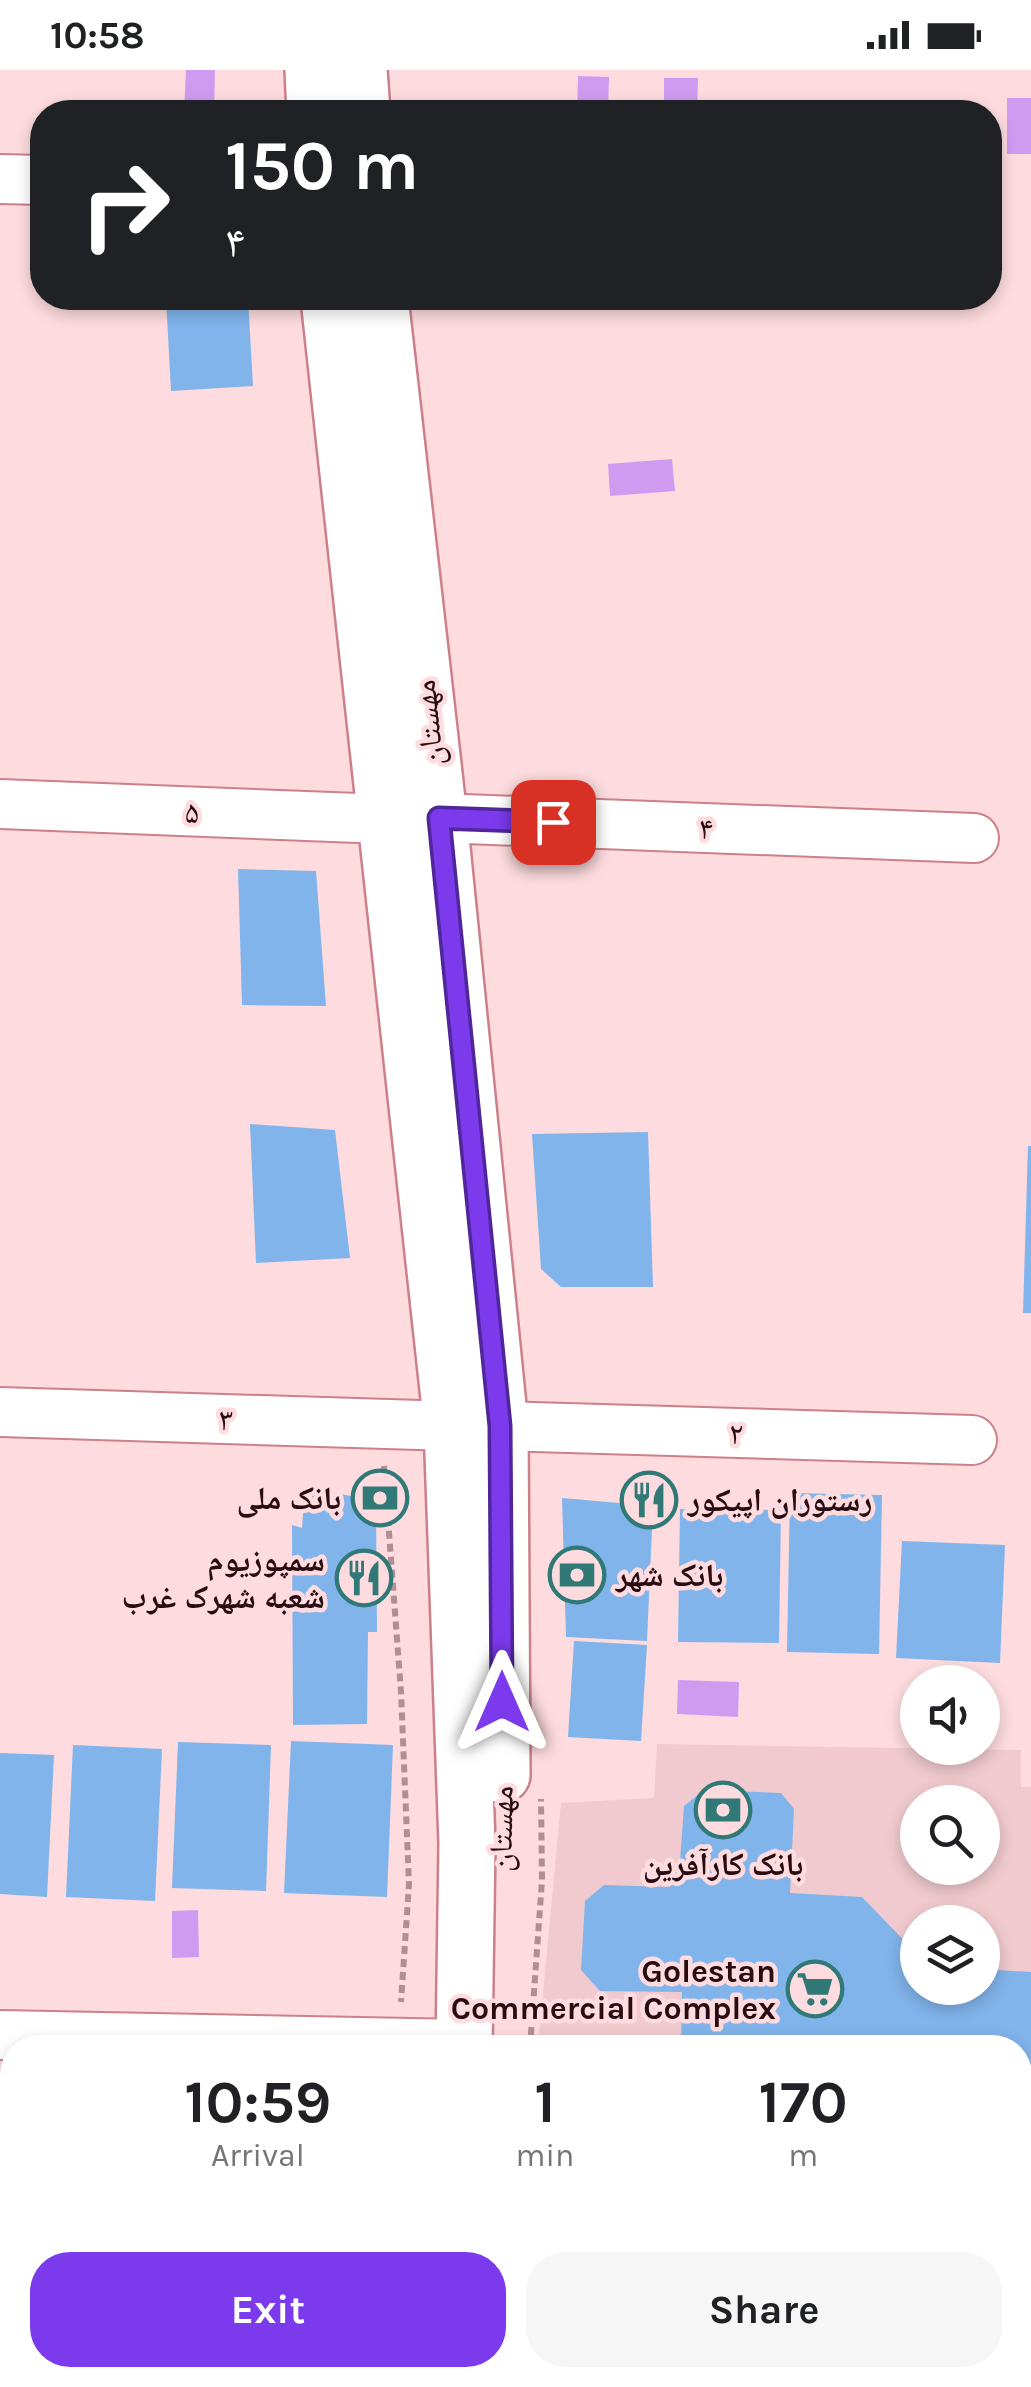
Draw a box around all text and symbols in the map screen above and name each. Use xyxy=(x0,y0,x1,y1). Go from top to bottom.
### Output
text: 10:58 xyxy=(50,13,145,58)
text: 150 m xyxy=(225,125,419,207)
icon: right xyxy=(60,140,190,270)
text: ۴ xyxy=(225,216,245,268)
street label: مهستان xyxy=(406,678,451,768)
pin xyxy=(511,780,596,865)
street label: ۵ xyxy=(184,794,200,831)
icon: arrive xyxy=(526,795,581,850)
street label: ۴ xyxy=(698,810,714,847)
street label: ۳ xyxy=(218,1401,234,1438)
street label: ۲ xyxy=(728,1415,744,1452)
bank icon: بانک ملی xyxy=(350,1468,410,1528)
restaurant icon: رستوران اپیکور xyxy=(619,1470,679,1530)
place label: بانک ملی xyxy=(236,1480,341,1518)
place label: رستوران اپیکور xyxy=(686,1482,872,1519)
place label: سمپوزیوم شعبه شهرک غرب xyxy=(121,1542,325,1616)
bank icon: بانک شهر xyxy=(547,1545,607,1605)
restaurant icon: سمپوزیوم شعبه شهرک غرب xyxy=(334,1548,394,1608)
place label: بانک شهر xyxy=(614,1557,723,1594)
position arrow xyxy=(450,1650,554,1754)
map controls xyxy=(900,1665,1000,2005)
button: sound xyxy=(900,1665,1000,1765)
bank icon: بانک کارآفرین xyxy=(693,1780,753,1840)
button: search xyxy=(900,1785,1000,1885)
street label: مهستان xyxy=(482,1786,521,1873)
place label: بانک کارآفرین xyxy=(643,1846,803,1883)
button: layers xyxy=(900,1905,1000,2005)
place label: Golestan Commercial Complex xyxy=(451,1953,776,2027)
supermarket icon: Golestan Commercial Complex xyxy=(785,1959,845,2019)
text: 10:59 xyxy=(184,2067,331,2137)
text: 1 xyxy=(534,2067,556,2137)
text: 170 xyxy=(759,2067,848,2137)
text: Arrival xyxy=(211,2137,305,2174)
text: min xyxy=(516,2137,574,2174)
text: m xyxy=(788,2137,818,2174)
button: Exit xyxy=(30,2252,506,2367)
button: Share xyxy=(526,2252,1002,2367)

